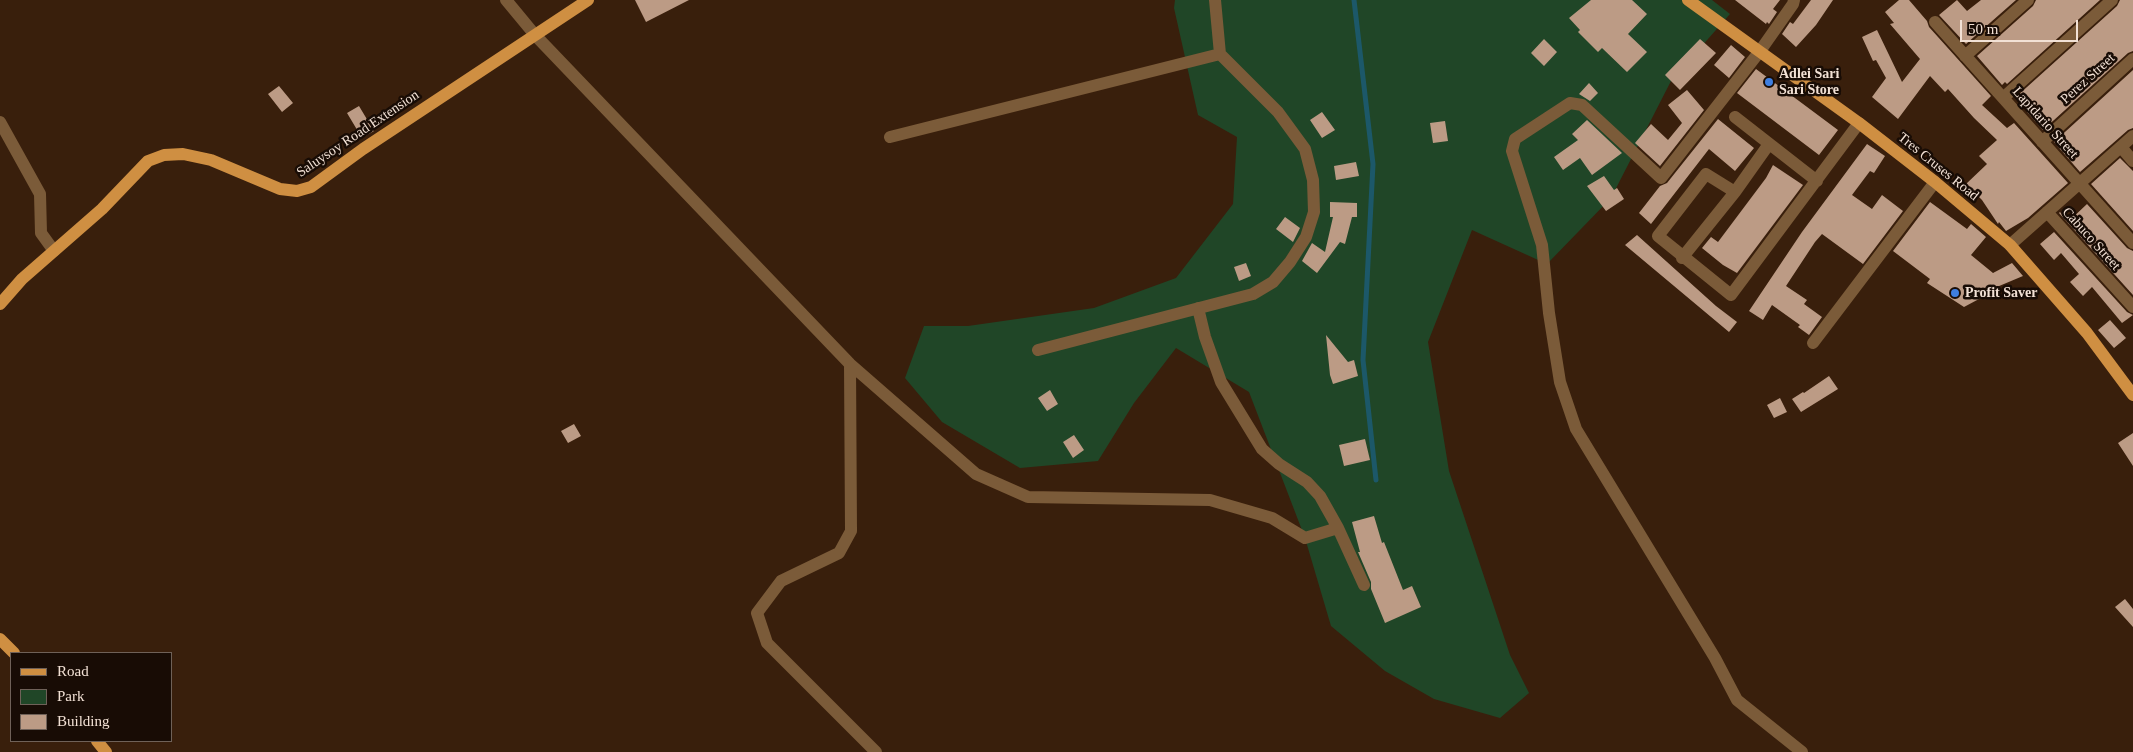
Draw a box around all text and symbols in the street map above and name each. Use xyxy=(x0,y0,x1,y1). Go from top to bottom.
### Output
scale bar xyxy=(1963,10,2080,42)
text: 50 m xyxy=(1968,21,1998,37)
street label: Perez Street xyxy=(2057,50,2119,108)
place label: Adlei Sari Sari Store xyxy=(1779,66,1839,98)
marker: Adlei Sari Sari Store xyxy=(1763,76,1775,88)
street label: Lapidario Street xyxy=(2008,84,2082,162)
street label: Saluysoy Road Extension xyxy=(294,87,422,181)
street label: Tres Cruses Road xyxy=(1894,129,1982,205)
street label: Cabuco Street xyxy=(2058,204,2124,274)
place label: Profit Saver xyxy=(1965,285,2037,301)
marker: Profit Saver xyxy=(1949,287,1961,299)
legend xyxy=(10,652,172,742)
text: Road xyxy=(57,663,89,679)
text: Park xyxy=(57,688,85,704)
text: Building xyxy=(57,713,110,729)

